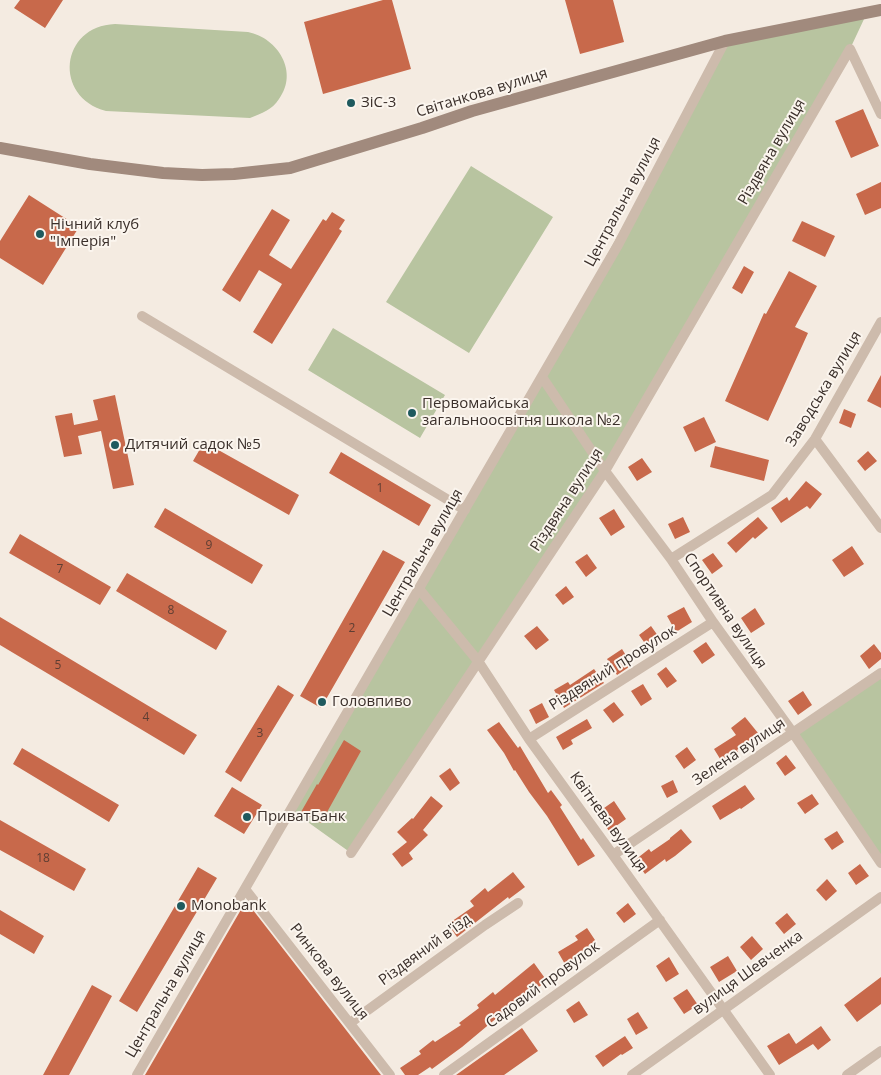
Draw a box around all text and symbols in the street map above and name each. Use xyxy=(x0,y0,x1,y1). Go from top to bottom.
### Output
street label: Світанкова вулиця xyxy=(414,64,550,122)
place label: ЗіС-3 xyxy=(361,94,396,112)
street label: Різдвяна вулиця xyxy=(734,96,810,208)
marker: ЗіС-3 xyxy=(345,97,357,109)
street label: Центральна вулиця xyxy=(581,134,665,270)
place label: Нічний клуб "Імперія" xyxy=(50,216,139,251)
marker: Нічний клуб "Імперія" xyxy=(34,228,46,240)
street label: Заводська вулиця xyxy=(782,328,866,450)
place label: Первомайська загальноосвітня школа №2 xyxy=(422,395,620,430)
marker: Первомайська загальноосвітня школа №2 xyxy=(406,407,418,419)
place label: Дитячий садок №5 xyxy=(125,436,261,454)
marker: Дитячий садок №5 xyxy=(109,439,121,451)
street label: Різдвяна вулиця xyxy=(527,445,607,555)
house number: 1 xyxy=(377,482,383,496)
street label: Центральна вулиця xyxy=(379,486,467,620)
house number: 9 xyxy=(206,539,212,553)
street label: Спортивна вулиця xyxy=(680,550,770,672)
house number: 7 xyxy=(57,563,63,577)
house number: 8 xyxy=(168,604,174,618)
street label: Різдвяний провулок xyxy=(546,621,680,715)
house number: 2 xyxy=(349,622,355,636)
house number: 5 xyxy=(55,659,61,673)
place label: Головпиво xyxy=(332,693,412,711)
marker: Головпиво xyxy=(316,696,328,708)
house number: 4 xyxy=(143,711,149,725)
street label: Зелена вулиця xyxy=(689,714,789,790)
house number: 3 xyxy=(257,727,263,741)
street label: Квітнева вулиця xyxy=(566,768,650,876)
place label: ПриватБанк xyxy=(257,808,345,826)
marker: ПриватБанк xyxy=(241,811,253,823)
house number: 18 xyxy=(36,852,50,866)
place label: Monobank xyxy=(191,897,266,915)
marker: Monobank xyxy=(175,900,187,912)
street label: Різдвяний в'їзд xyxy=(375,911,475,989)
street label: Ринкова вулиця xyxy=(286,920,372,1024)
street label: Центральна вулиця xyxy=(122,927,210,1061)
street label: вулиця Шевченка xyxy=(690,927,806,1019)
street label: Садовий провулок xyxy=(483,938,603,1032)

